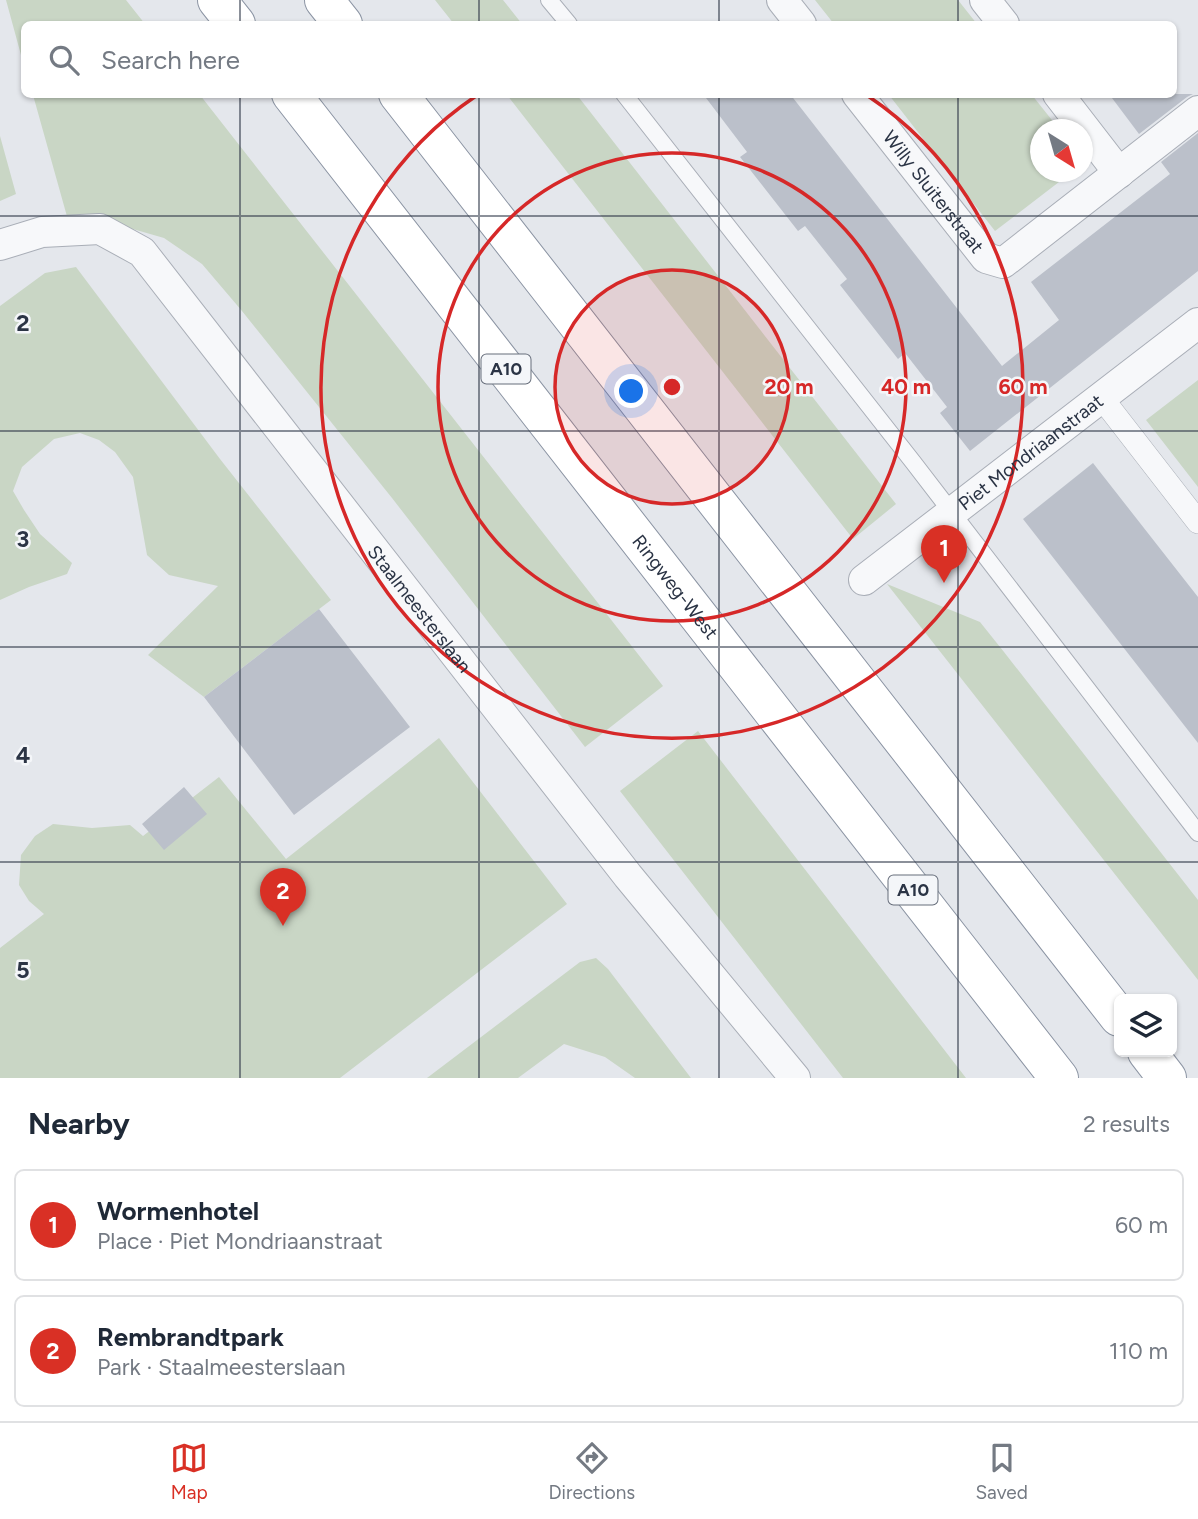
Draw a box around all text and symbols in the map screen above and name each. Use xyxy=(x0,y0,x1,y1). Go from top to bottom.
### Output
search box xyxy=(21,21,1177,98)
icon: search xyxy=(45,41,83,79)
text: Search here xyxy=(101,44,240,76)
north arrow xyxy=(1030,119,1093,182)
street label: Willy Sluiterstraat xyxy=(878,126,989,258)
text: 2 xyxy=(16,309,30,337)
road number: A10 xyxy=(482,354,530,384)
your location xyxy=(614,374,648,408)
text: 20 m xyxy=(764,374,814,399)
text: 40 m xyxy=(881,374,931,399)
text: 60 m xyxy=(998,374,1048,399)
centre of rings xyxy=(660,375,684,399)
street label: Piet Mondriaanstraat xyxy=(954,389,1108,515)
text: 3 xyxy=(17,525,29,553)
pin: 1 xyxy=(921,525,967,583)
street label: Ringweg-West xyxy=(627,530,723,644)
street label: Staalmeesterslaan xyxy=(363,541,476,677)
text: 4 xyxy=(16,741,30,769)
pin: 2 xyxy=(260,868,306,926)
road number: A10 xyxy=(888,876,937,904)
text: 5 xyxy=(16,956,30,984)
map controls xyxy=(1114,994,1177,1057)
button: layers xyxy=(1114,994,1177,1057)
text: Nearby xyxy=(28,1105,130,1142)
text: 2 results xyxy=(1083,1110,1170,1138)
text: Wormenhotel xyxy=(97,1195,259,1227)
text: 1 xyxy=(48,1211,58,1239)
text: 60 m xyxy=(1115,1211,1168,1239)
text: Place · Piet Mondriaanstraat xyxy=(97,1227,383,1255)
text: Rembrandtpark xyxy=(97,1321,284,1353)
text: 2 xyxy=(46,1337,60,1365)
text: 110 m xyxy=(1109,1337,1168,1365)
text: Park · Staalmeesterslaan xyxy=(97,1353,346,1381)
tab: Map xyxy=(170,1439,208,1504)
tab: Directions xyxy=(548,1439,635,1504)
tab: Saved xyxy=(975,1439,1028,1504)

